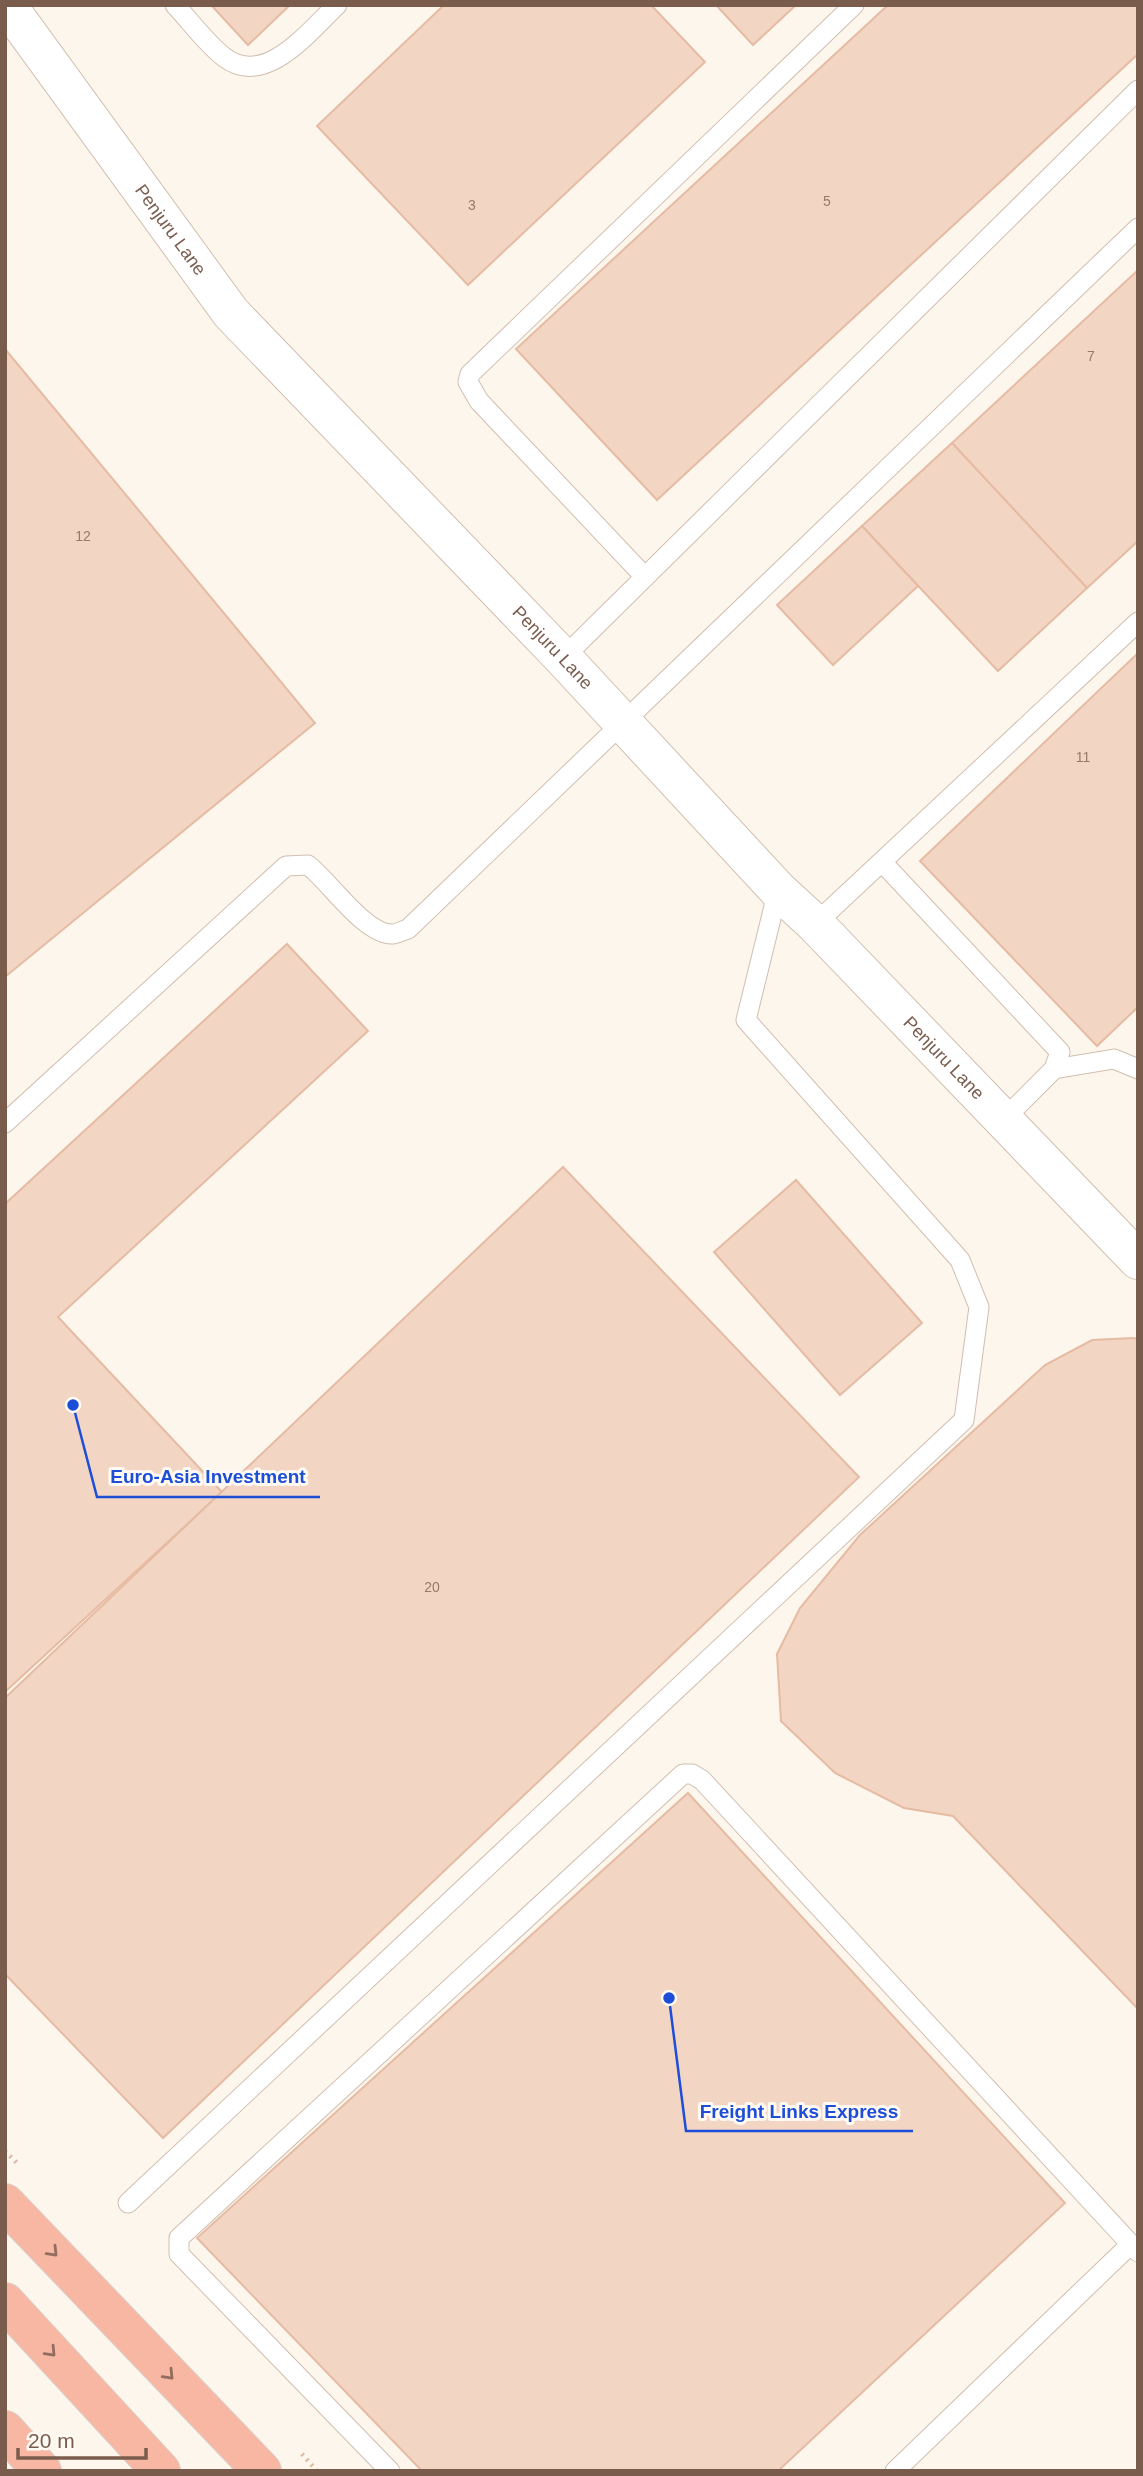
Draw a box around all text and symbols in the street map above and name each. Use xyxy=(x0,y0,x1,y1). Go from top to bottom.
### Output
street label: Penjuru Lane xyxy=(131,181,210,279)
house number: 5 xyxy=(823,193,831,209)
house number: 3 xyxy=(468,197,476,213)
house number: 7 xyxy=(1087,348,1095,364)
house number: 12 xyxy=(75,528,91,544)
street label: Penjuru Lane xyxy=(508,602,597,693)
house number: 11 xyxy=(1076,749,1090,765)
street label: Penjuru Lane xyxy=(899,1012,988,1104)
callout: Euro-Asia Investment xyxy=(97,1457,320,1497)
text: Euro-Asia Investment xyxy=(110,1466,306,1487)
house number: 20 xyxy=(424,1579,440,1595)
callout: Freight Links Express xyxy=(686,2091,913,2131)
text: Freight Links Express xyxy=(700,2101,898,2122)
one-way arrow xyxy=(44,2244,57,2257)
one-way arrow xyxy=(43,2344,56,2357)
one-way arrow xyxy=(161,2367,174,2380)
scale bar xyxy=(18,2416,145,2460)
text: 20 m xyxy=(28,2429,75,2452)

